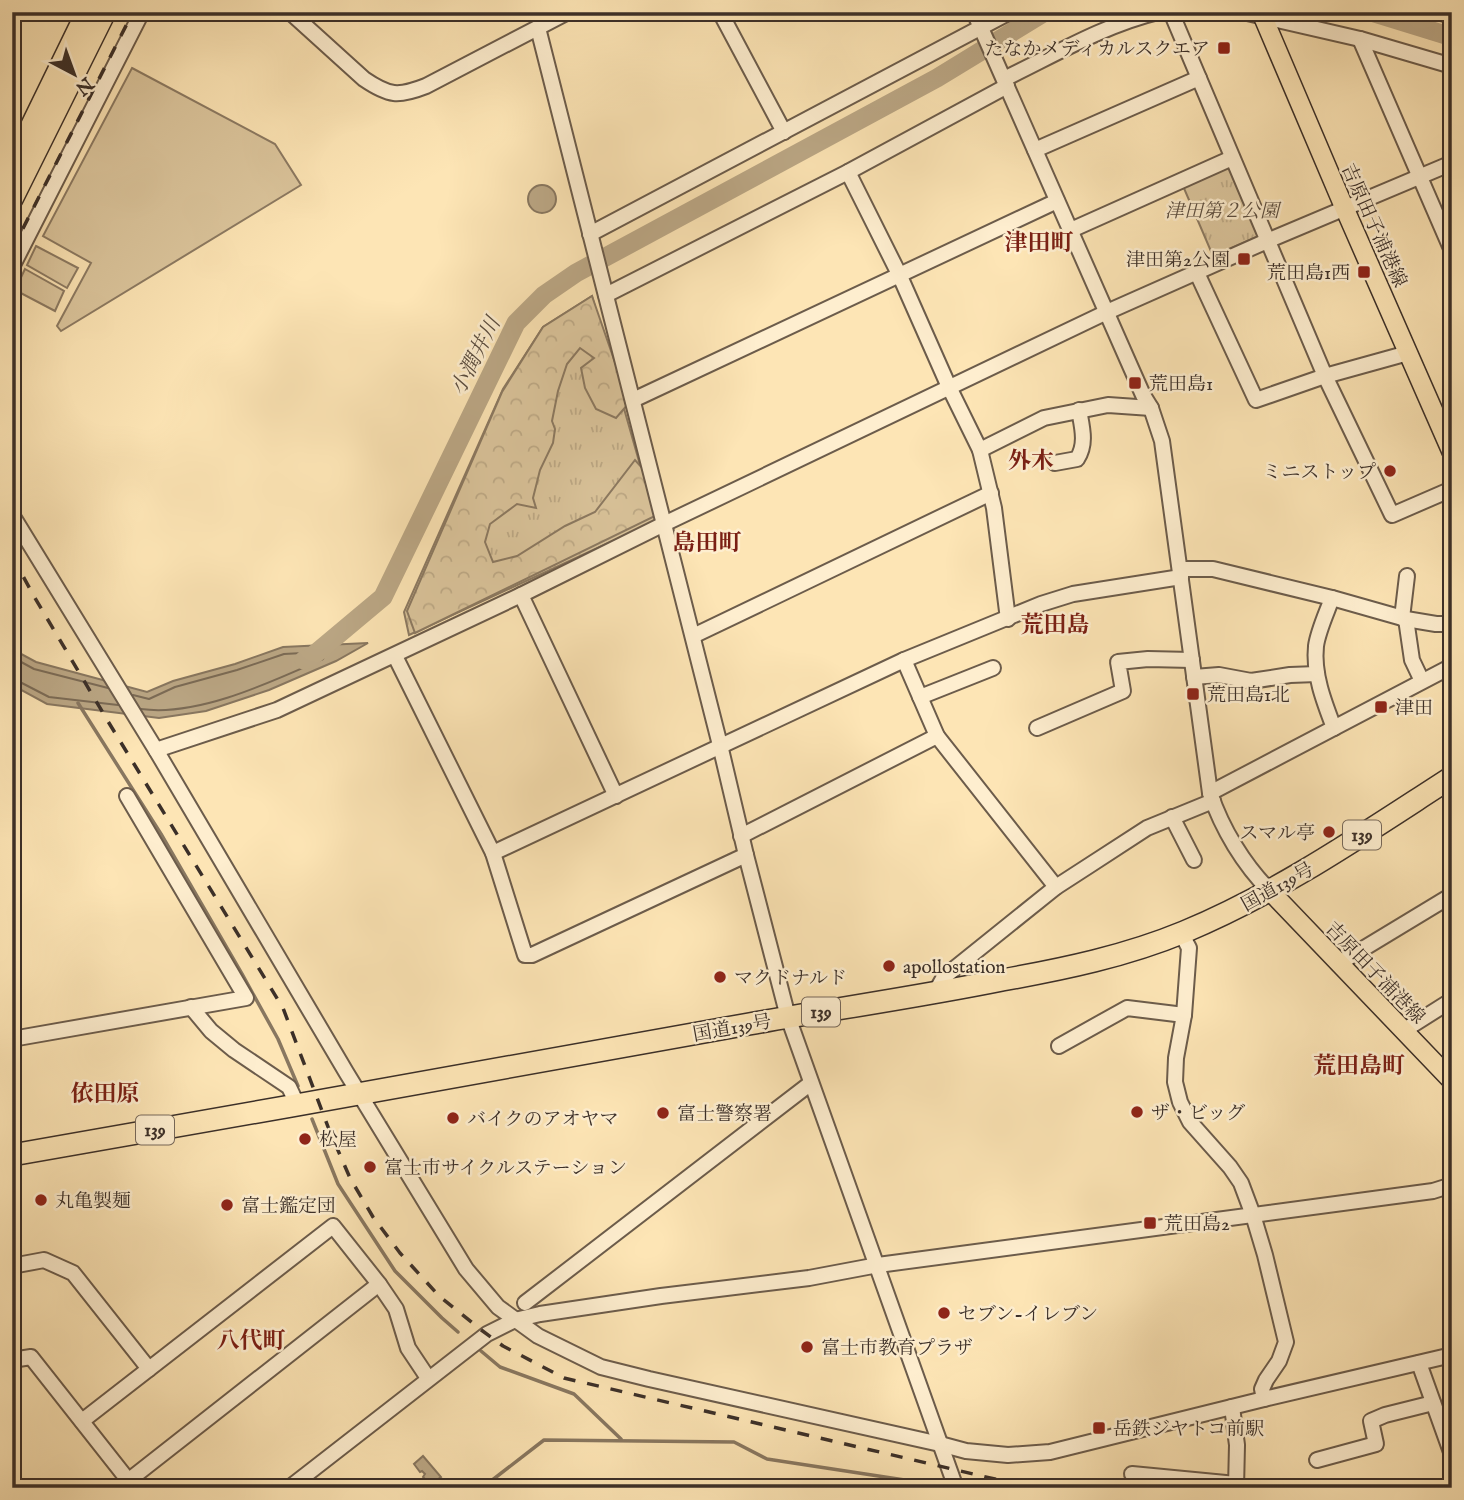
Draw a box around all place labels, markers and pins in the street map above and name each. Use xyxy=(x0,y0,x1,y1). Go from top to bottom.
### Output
place label: たなかメディカルスクエア xyxy=(984,38,1210,62)
marker: たなかメディカルスクエア xyxy=(1216,40,1232,56)
place label: 津田第2公園 xyxy=(1126,249,1230,273)
marker: 津田第2公園 xyxy=(1236,251,1252,267)
place label: 荒田島1西 xyxy=(1267,262,1350,286)
marker: 荒田島1西 xyxy=(1356,264,1372,280)
place label: 荒田島1 xyxy=(1149,373,1213,397)
marker: 荒田島1 xyxy=(1127,375,1143,391)
place label: ミニストップ xyxy=(1263,461,1376,485)
marker: ミニストップ xyxy=(1382,463,1398,479)
place label: 荒田島1北 xyxy=(1207,684,1290,708)
marker: 荒田島1北 xyxy=(1185,686,1201,702)
place label: 津田 xyxy=(1395,697,1433,721)
marker: 津田 xyxy=(1373,699,1389,715)
place label: スマル亭 xyxy=(1239,822,1315,846)
marker: スマル亭 xyxy=(1321,824,1337,840)
place label: apollostation xyxy=(903,956,1005,980)
marker: apollostation xyxy=(881,958,897,974)
place label: マクドナルド xyxy=(734,967,847,991)
marker: マクドナルド xyxy=(712,969,728,985)
place label: ザ・ビッグ xyxy=(1151,1102,1245,1126)
place label: 富士警察署 xyxy=(677,1103,772,1127)
marker: ザ・ビッグ xyxy=(1129,1104,1145,1120)
marker: 富士警察署 xyxy=(655,1105,671,1121)
place label: バイクのアオヤマ xyxy=(467,1108,618,1132)
marker: バイクのアオヤマ xyxy=(445,1110,461,1126)
place label: 松屋 xyxy=(319,1129,357,1153)
marker: 松屋 xyxy=(297,1131,313,1147)
place label: 富士市サイクルステーション xyxy=(384,1157,627,1181)
marker: 富士市サイクルステーション xyxy=(362,1159,378,1175)
place label: 丸亀製麺 xyxy=(55,1190,131,1214)
marker: 丸亀製麺 xyxy=(33,1192,49,1208)
place label: 富士鑑定団 xyxy=(241,1195,336,1219)
marker: 富士鑑定団 xyxy=(219,1197,235,1213)
place label: 荒田島2 xyxy=(1164,1213,1230,1237)
marker: 荒田島2 xyxy=(1142,1215,1158,1231)
place label: セブン-イレブン xyxy=(958,1303,1098,1327)
marker: セブン-イレブン xyxy=(936,1305,952,1321)
place label: 富士市教育プラザ xyxy=(821,1337,973,1361)
marker: 富士市教育プラザ xyxy=(799,1339,815,1355)
place label: 岳鉄ジヤトコ前駅 xyxy=(1113,1418,1264,1442)
marker: 岳鉄ジヤトコ前駅 xyxy=(1091,1420,1107,1436)

